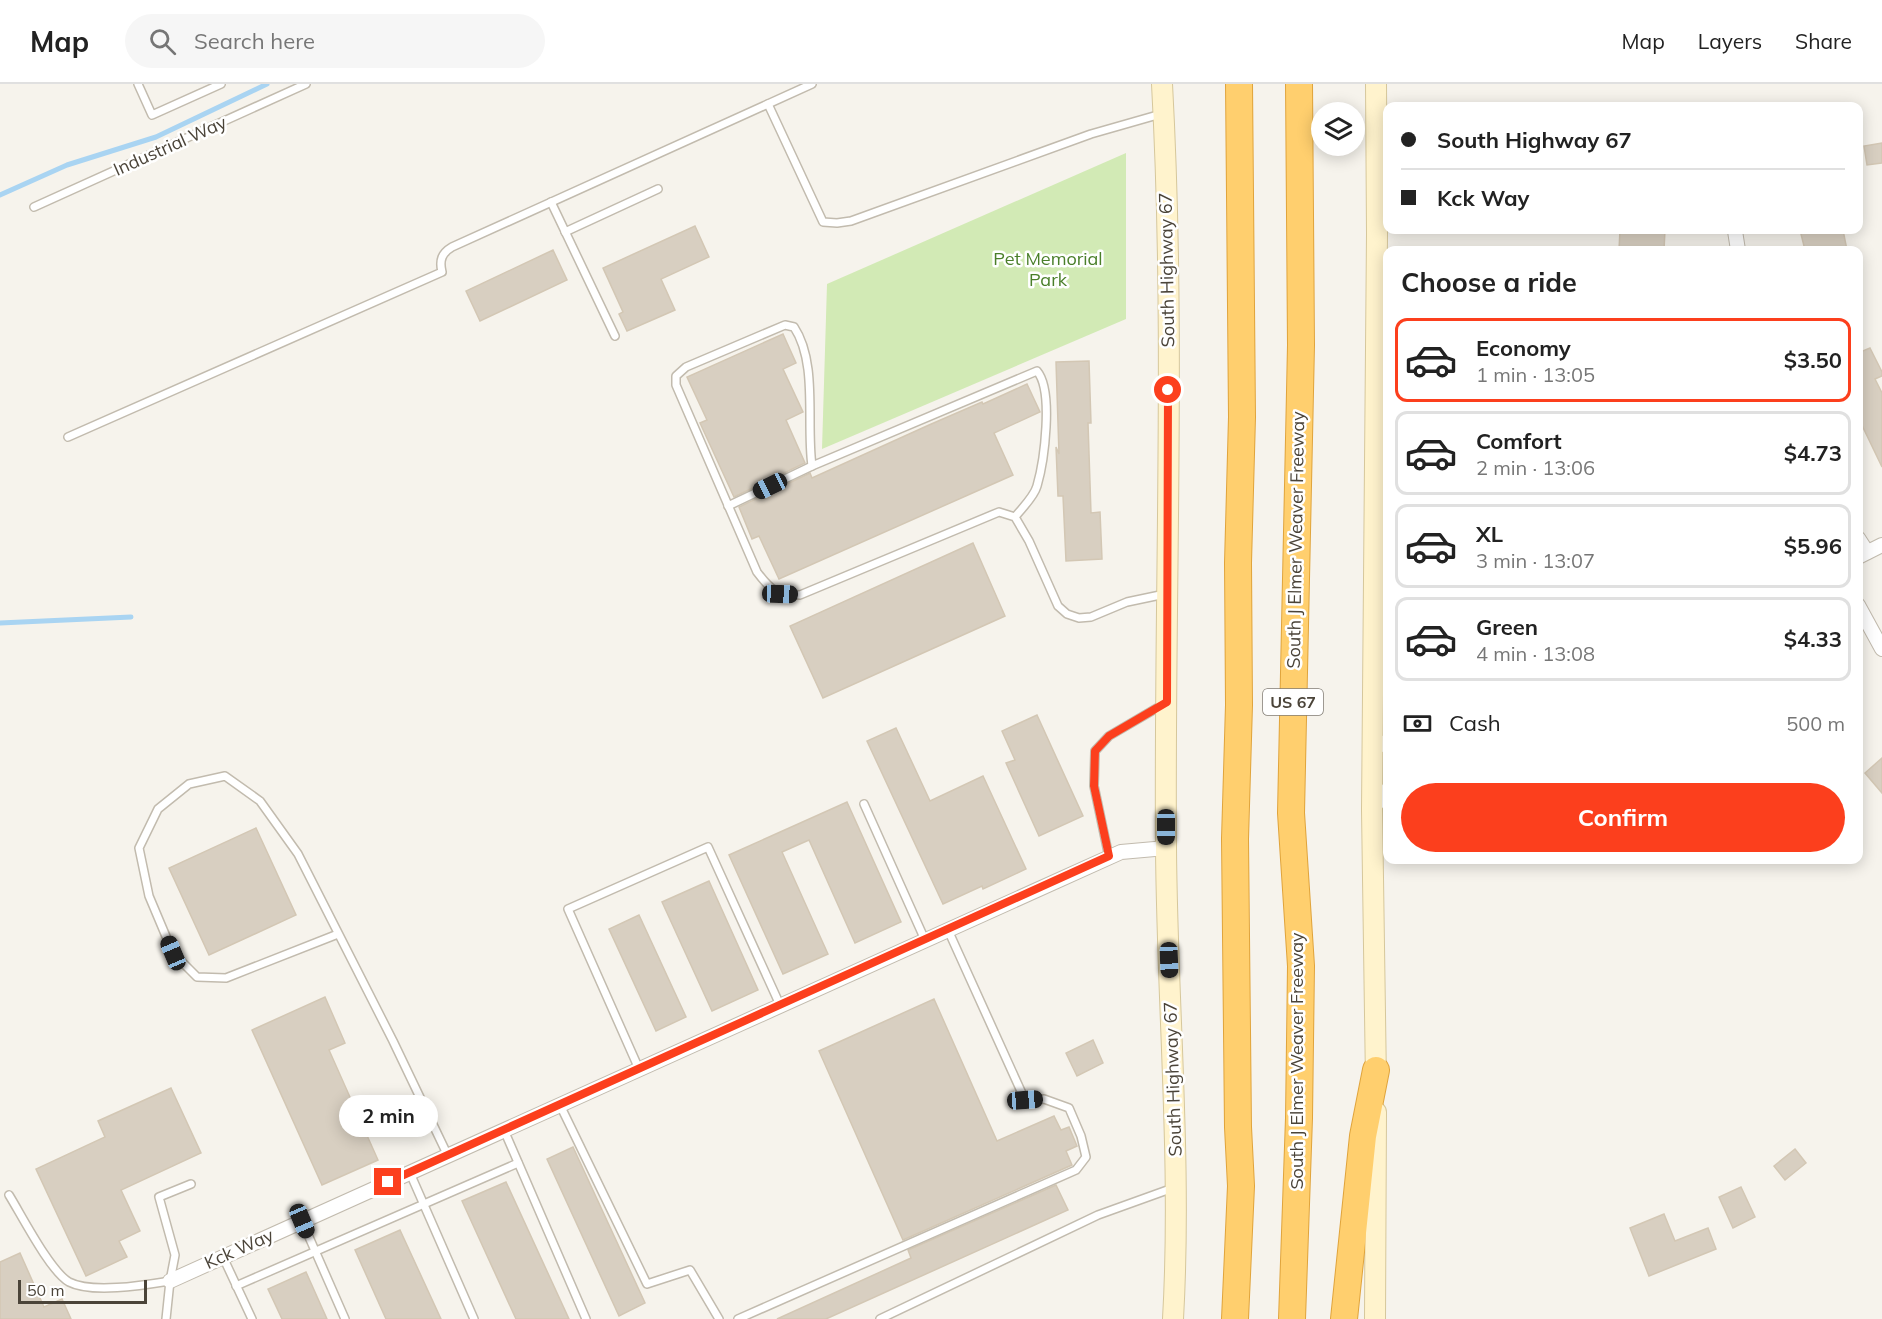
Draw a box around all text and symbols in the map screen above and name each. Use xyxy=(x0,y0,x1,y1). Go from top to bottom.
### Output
search box xyxy=(125,14,545,68)
text: Map xyxy=(30,24,89,59)
icon: search xyxy=(146,25,179,58)
text: Search here xyxy=(194,27,315,55)
text: Map xyxy=(1622,28,1665,54)
text: Layers xyxy=(1698,28,1762,54)
text: Share xyxy=(1795,28,1852,54)
map controls xyxy=(1311,102,1365,156)
button: layers xyxy=(1311,102,1365,156)
street label: Industrial Way xyxy=(110,110,230,181)
text: South Highway 67 xyxy=(1437,126,1632,154)
text: Kck Way xyxy=(1437,184,1529,212)
street label: South Highway 67 xyxy=(1154,192,1179,348)
park label: Pet Memorial Park xyxy=(993,247,1103,291)
text: Choose a ride xyxy=(1401,265,1577,299)
icon: car xyxy=(1404,333,1458,387)
text: Economy xyxy=(1476,334,1571,362)
text: $3.50 xyxy=(1784,346,1842,374)
text: 1 min · 13:05 xyxy=(1476,362,1595,387)
route start xyxy=(1154,376,1181,403)
street label: South J Elmer Weaver Freeway xyxy=(1282,411,1309,669)
icon: car xyxy=(1404,426,1458,480)
text: Comfort xyxy=(1476,427,1562,455)
text: $4.73 xyxy=(1784,439,1842,467)
text: 2 min · 13:06 xyxy=(1476,455,1595,480)
car xyxy=(750,470,790,502)
icon: car xyxy=(1404,519,1458,573)
text: XL xyxy=(1476,520,1503,548)
text: $5.96 xyxy=(1784,532,1842,560)
text: 3 min · 13:07 xyxy=(1476,548,1595,573)
car xyxy=(762,584,798,604)
icon: car xyxy=(1404,612,1458,666)
text: Green xyxy=(1476,613,1538,641)
text: $4.33 xyxy=(1784,625,1842,653)
text: 4 min · 13:08 xyxy=(1476,641,1595,666)
road number: US 67 xyxy=(1263,689,1323,715)
icon: cash xyxy=(1401,707,1434,740)
text: Cash xyxy=(1449,709,1501,737)
text: 500 m xyxy=(1786,711,1845,736)
button: Confirm xyxy=(1401,783,1845,852)
car xyxy=(1157,809,1175,845)
street label: South J Elmer Weaver Freeway xyxy=(1285,932,1308,1190)
car xyxy=(158,933,188,973)
car xyxy=(1159,942,1179,978)
street label: South Highway 67 xyxy=(1158,1001,1187,1157)
car xyxy=(1006,1090,1044,1110)
callout: 2 min xyxy=(338,1095,438,1137)
text: 2 min xyxy=(362,1103,415,1128)
route end xyxy=(374,1168,401,1195)
car xyxy=(287,1201,317,1241)
street label: Kck Way xyxy=(201,1223,277,1274)
scale bar xyxy=(18,1277,147,1304)
text: 50 m xyxy=(27,1280,64,1300)

